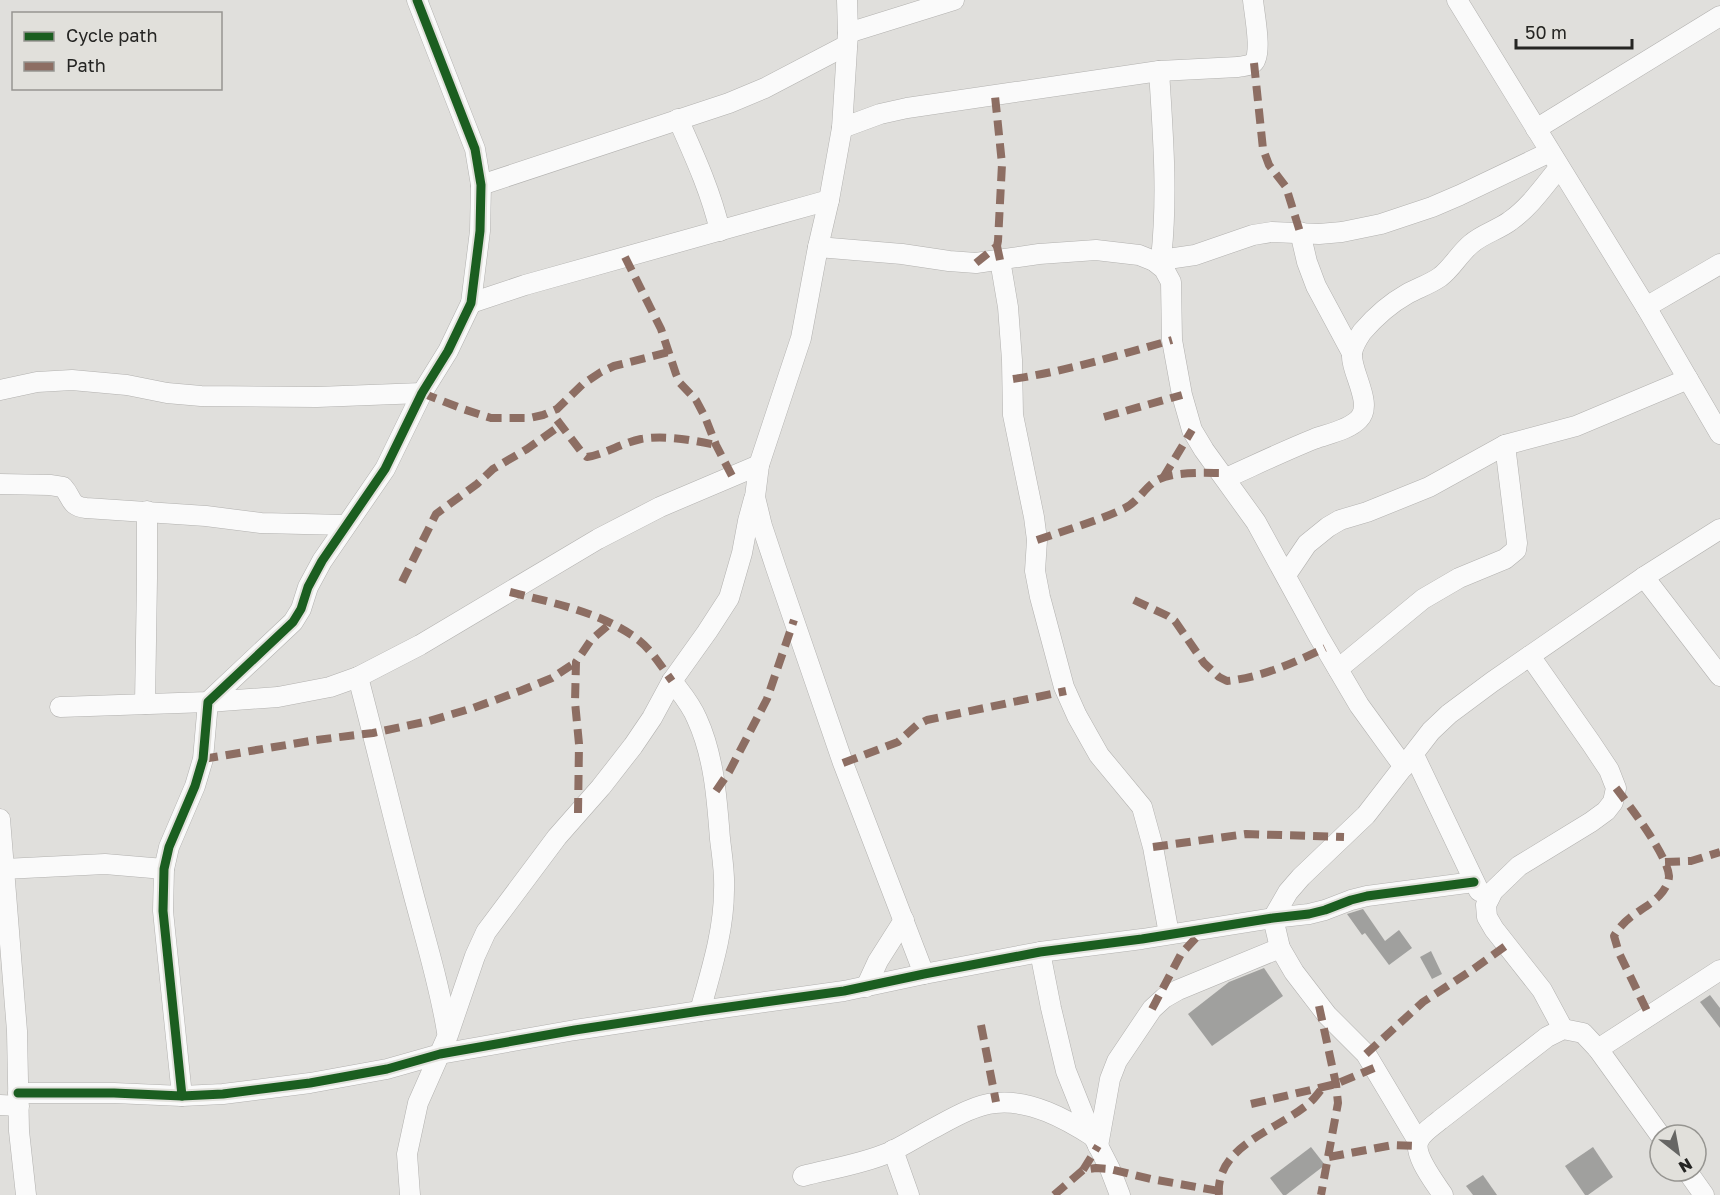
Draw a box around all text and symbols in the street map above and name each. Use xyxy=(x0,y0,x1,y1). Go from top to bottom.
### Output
legend xyxy=(12,12,222,90)
scale bar xyxy=(1516,12,1632,50)
text: 50 m xyxy=(1525,21,1567,43)
text: Cycle path xyxy=(66,24,158,46)
text: Path xyxy=(66,54,106,76)
north arrow xyxy=(1648,1123,1708,1183)
text: N xyxy=(1675,1154,1696,1178)

